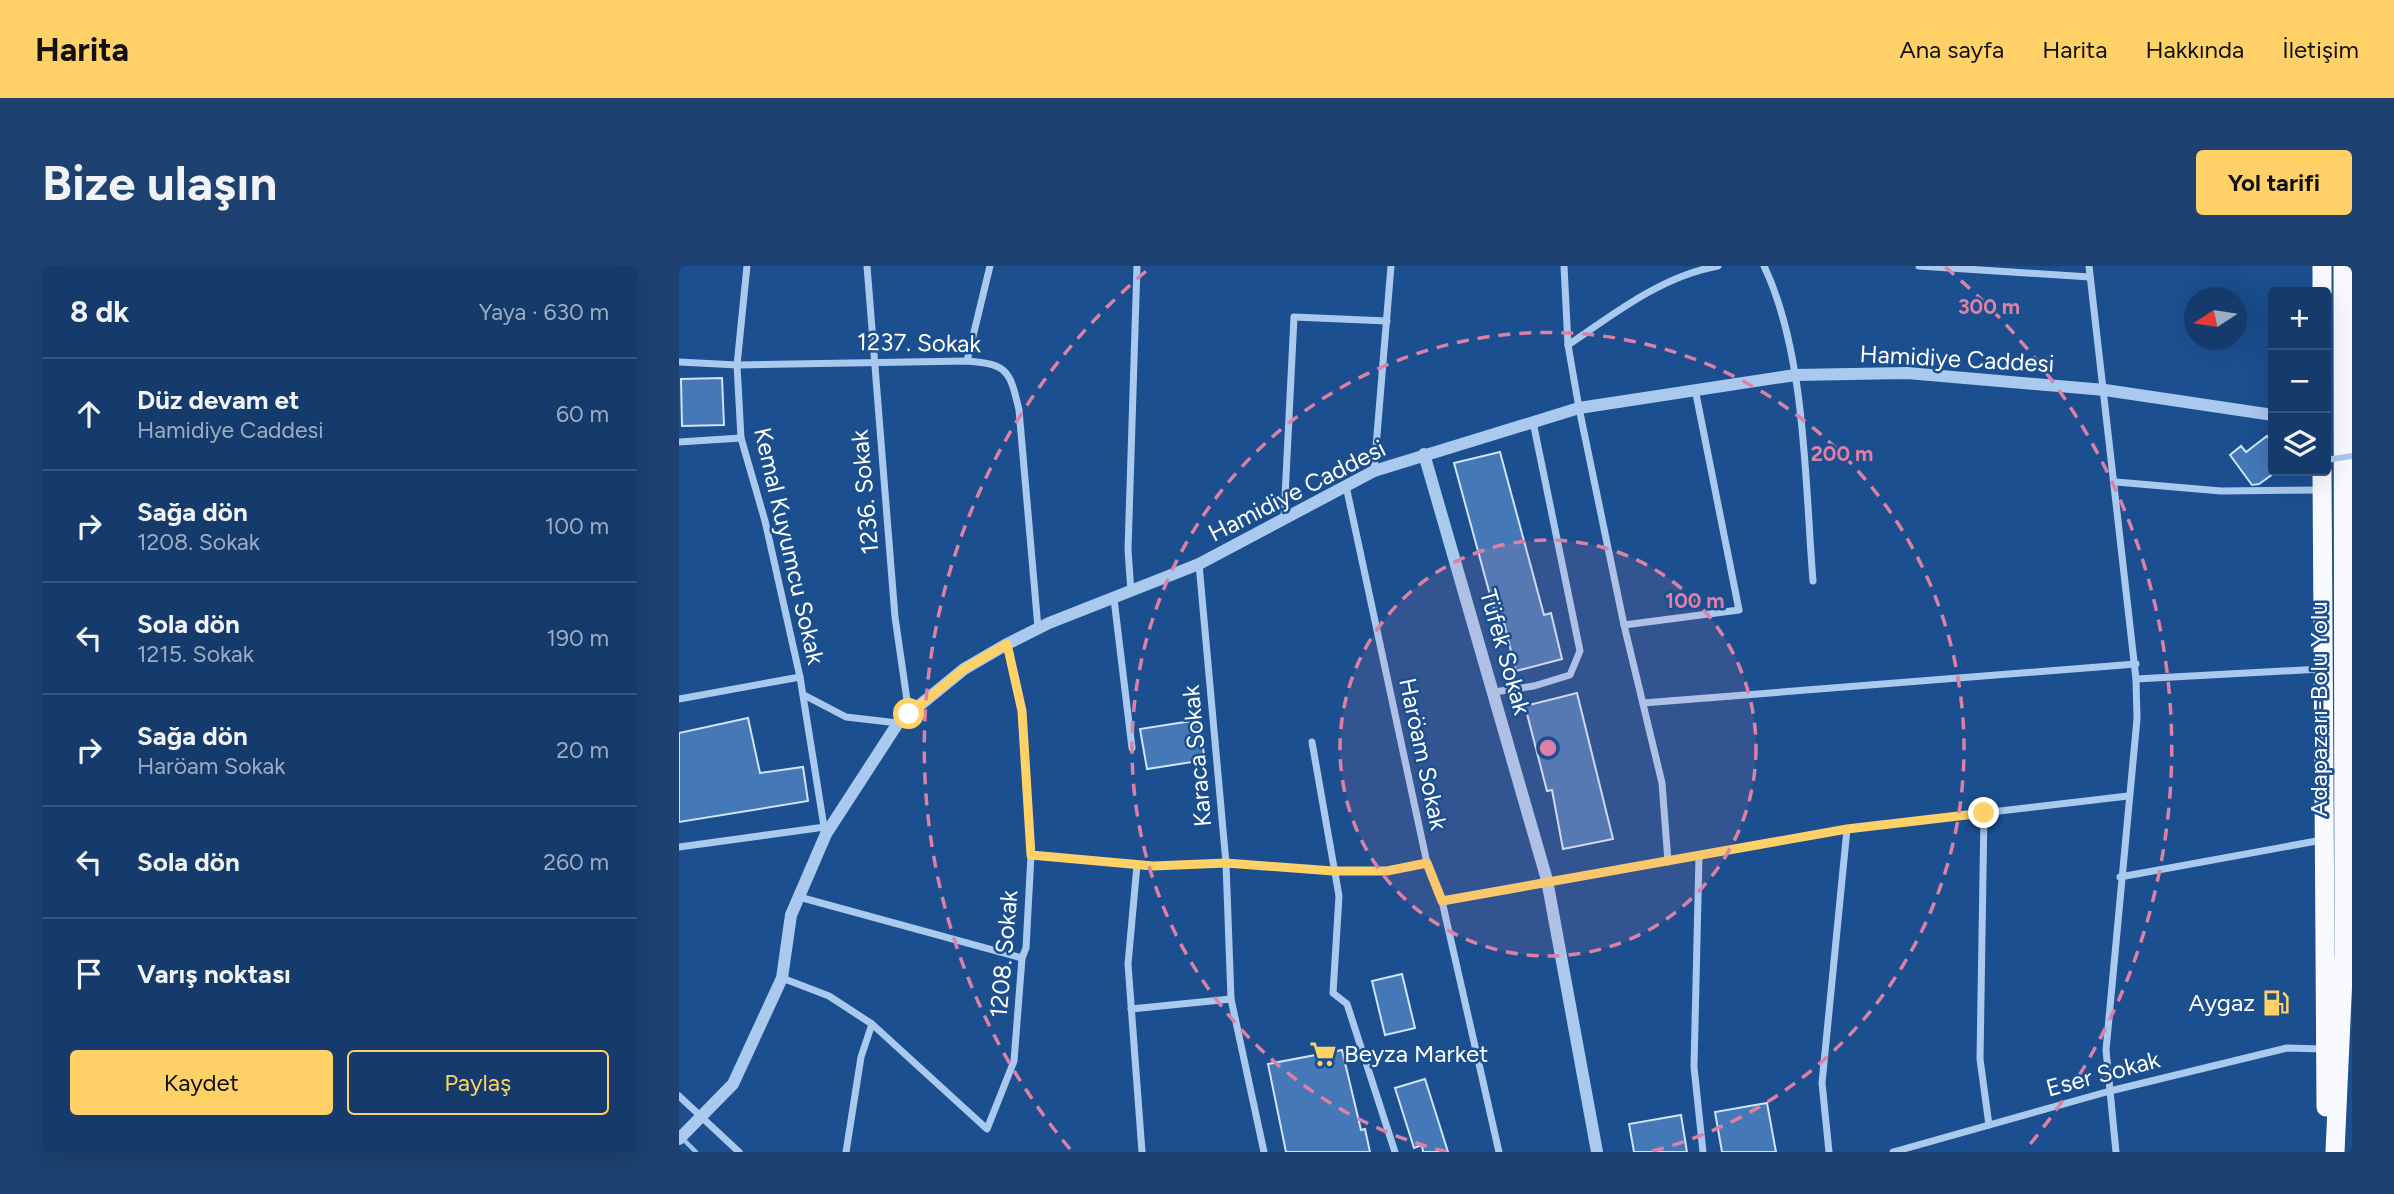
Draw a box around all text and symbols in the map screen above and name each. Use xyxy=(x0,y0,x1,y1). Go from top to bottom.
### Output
text: Harita xyxy=(35,30,129,69)
text: Ana sayfa xyxy=(1899,35,2004,64)
text: Harita xyxy=(2042,35,2107,64)
text: Hakkında xyxy=(2145,35,2244,64)
text: İletişim xyxy=(2282,35,2359,64)
button: Yol tarifi xyxy=(2196,150,2352,215)
text: Bize ulaşın xyxy=(42,153,277,212)
north arrow xyxy=(2184,287,2247,350)
map controls xyxy=(2268,287,2331,476)
button: + xyxy=(2268,287,2331,350)
text: 8 dk xyxy=(70,293,130,330)
text: 300 m xyxy=(1958,294,2020,319)
text: Yaya · 630 m xyxy=(479,298,609,326)
street label: 1237. Sokak xyxy=(857,327,982,358)
street label: Hamidiye Caddesi xyxy=(1859,339,2055,378)
button: − xyxy=(2268,350,2331,413)
text: Düz devam et xyxy=(137,384,299,416)
icon: ahead xyxy=(70,395,108,433)
text: 60 m xyxy=(556,400,609,428)
button: layers xyxy=(2268,413,2331,476)
text: Hamidiye Caddesi xyxy=(137,416,324,444)
street label: Kemal Kuyumcu Sokak xyxy=(748,425,831,667)
street label: 1236. Sokak xyxy=(845,428,884,555)
street label: Hamidiye Caddesi xyxy=(1203,433,1390,548)
text: 200 m xyxy=(1811,441,1873,466)
text: Sağa dön xyxy=(137,496,248,528)
icon: right xyxy=(70,507,108,545)
text: 100 m xyxy=(545,512,609,540)
text: 1208. Sokak xyxy=(137,528,260,556)
street label: Tüfek Sokak xyxy=(1474,586,1537,718)
text: 100 m xyxy=(1665,588,1725,613)
street label: Adapazarı-Bolu Yolu xyxy=(2304,601,2333,817)
text: Sola dön xyxy=(137,608,240,640)
icon: left xyxy=(70,619,108,657)
text: 190 m xyxy=(546,624,609,652)
text: 1215. Sokak xyxy=(137,640,254,668)
street label: Haröam Sokak xyxy=(1393,675,1454,833)
street label: Karaca Sokak xyxy=(1176,684,1217,828)
route start xyxy=(893,698,924,729)
text: Sağa dön xyxy=(137,720,248,752)
icon: right xyxy=(70,731,108,769)
text: 20 m xyxy=(556,736,609,764)
centre of rings xyxy=(1536,736,1560,760)
text: Haröam Sokak xyxy=(137,752,285,780)
route end xyxy=(1968,797,1999,828)
icon: left xyxy=(70,843,108,881)
text: Sola dön xyxy=(137,846,240,878)
text: 260 m xyxy=(543,848,609,876)
street label: 1208. Sokak xyxy=(983,888,1024,1019)
icon: arrive xyxy=(70,955,108,993)
text: Varış noktası xyxy=(137,958,291,990)
place label: Aygaz xyxy=(2189,988,2255,1017)
fuel station icon: Aygaz xyxy=(2261,988,2291,1018)
supermarket icon: Beyza Market xyxy=(1308,1039,1338,1069)
place label: Beyza Market xyxy=(1344,1039,1488,1068)
street label: Eser Sokak xyxy=(2043,1044,2163,1103)
button: Kaydet xyxy=(70,1050,333,1115)
button: Paylaş xyxy=(347,1050,609,1115)

